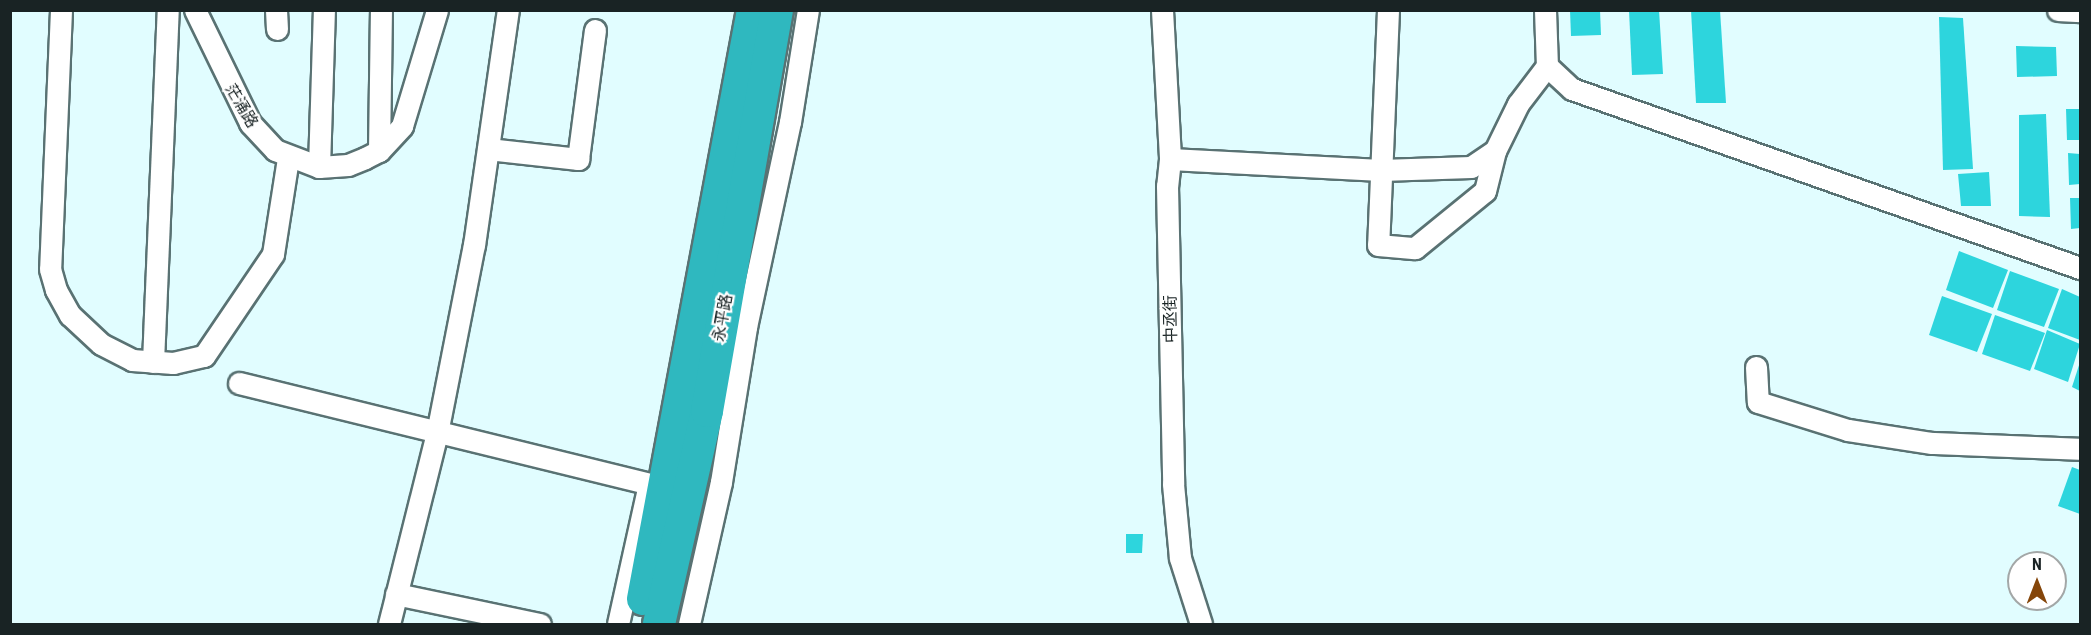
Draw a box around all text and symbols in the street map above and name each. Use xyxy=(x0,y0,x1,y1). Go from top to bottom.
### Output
street label: 茫涌路 xyxy=(220,80,262,132)
street label: 永平路 xyxy=(709,293,737,343)
street label: 中丞街 xyxy=(1161,295,1181,343)
north arrow xyxy=(2007,551,2067,611)
text: N xyxy=(2032,555,2042,574)

